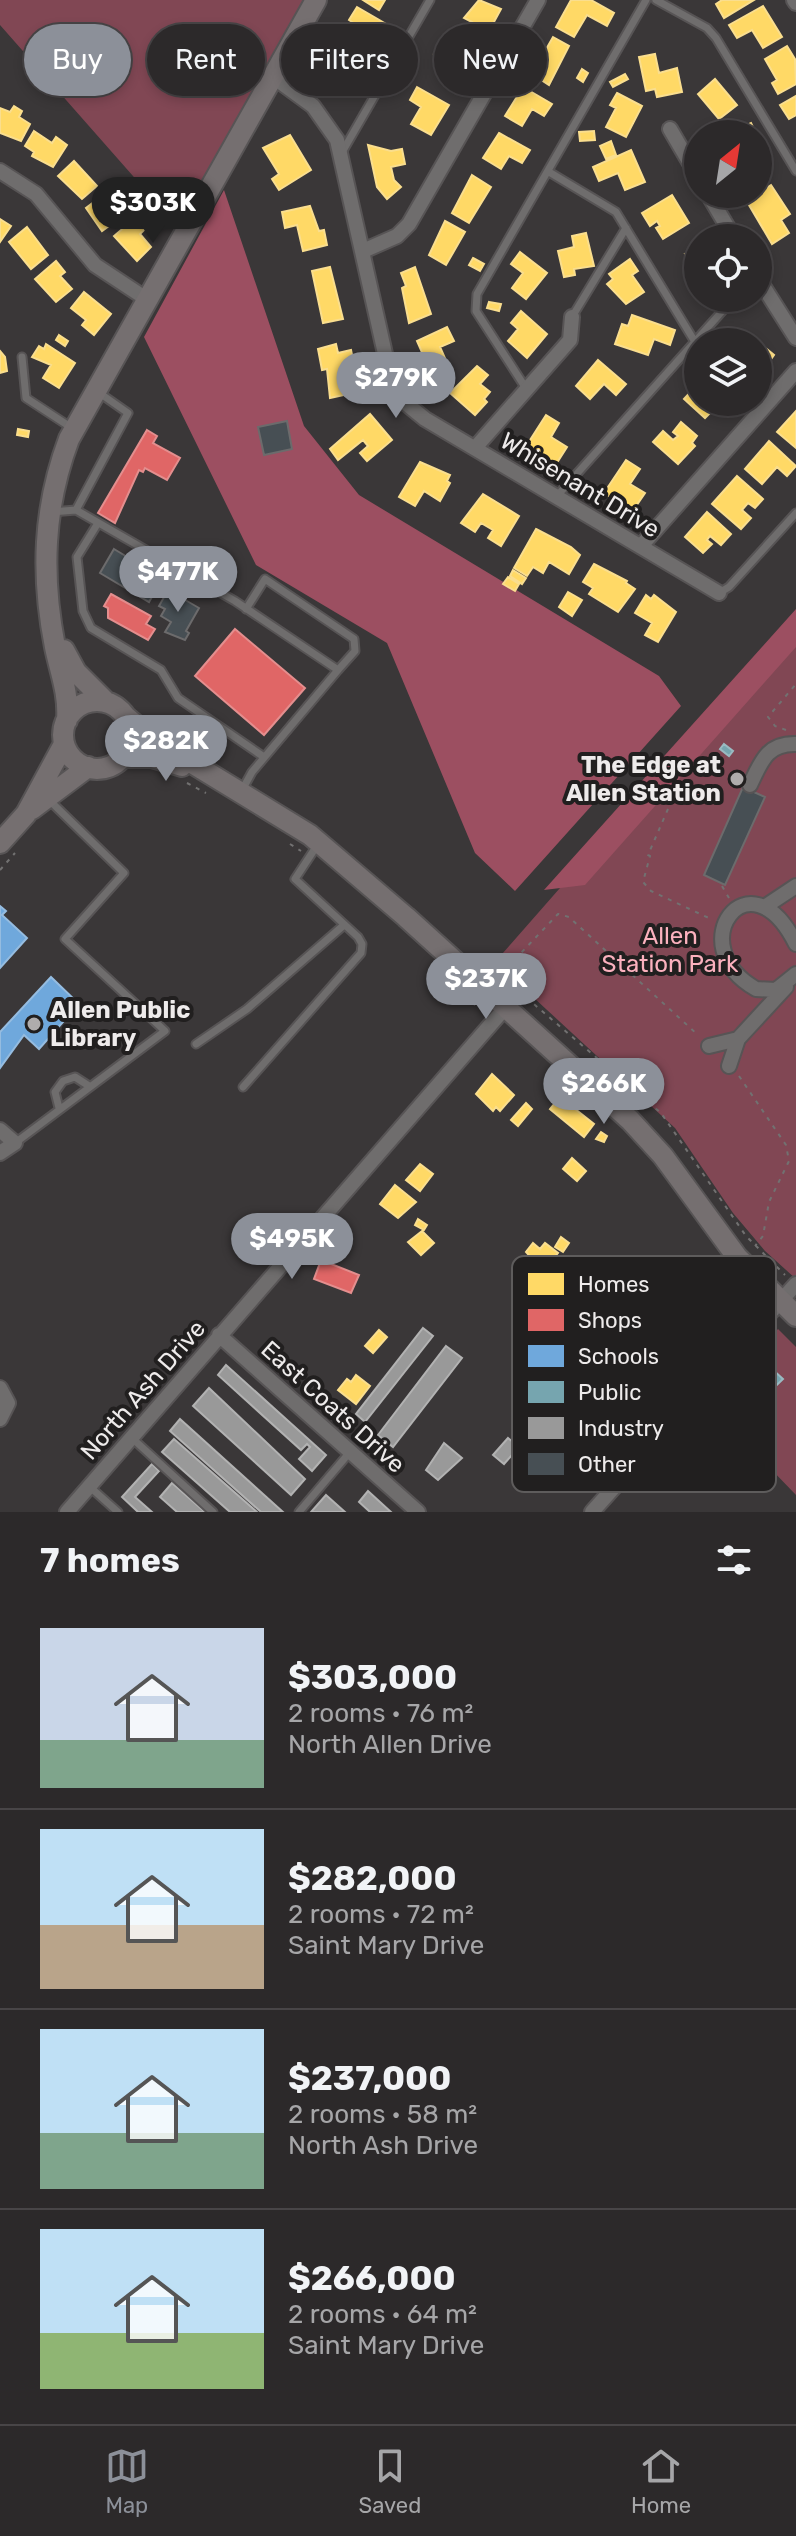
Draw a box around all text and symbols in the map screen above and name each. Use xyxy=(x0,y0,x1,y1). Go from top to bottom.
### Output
chip: Buy xyxy=(24,24,131,96)
chip: Rent xyxy=(147,24,265,96)
chip: Filters xyxy=(281,24,418,96)
chip: New xyxy=(434,24,547,96)
north arrow xyxy=(684,120,772,208)
map controls xyxy=(684,120,772,416)
pin: $303K xyxy=(97,177,209,245)
text: $303K xyxy=(110,187,196,218)
button: locate xyxy=(684,224,772,312)
button: layers xyxy=(684,328,772,416)
pin: $279K xyxy=(340,352,452,420)
text: $279K xyxy=(354,362,438,393)
street label: Whisenant Drive xyxy=(495,427,665,543)
pin: $477K xyxy=(122,546,234,614)
text: $477K xyxy=(137,556,219,587)
pin: $282K xyxy=(110,715,222,783)
text: $282K xyxy=(123,725,209,756)
place label: The Edge at Allen Station xyxy=(566,751,721,807)
marker: The Edge at Allen Station xyxy=(728,770,746,788)
park label: Allen Station Park xyxy=(602,922,739,978)
pin: $237K xyxy=(430,953,542,1021)
text: $237K xyxy=(444,963,528,994)
place label: Allen Public Library xyxy=(50,996,190,1052)
marker: Allen Public Library xyxy=(25,1015,43,1033)
pin: $266K xyxy=(548,1058,660,1126)
text: $266K xyxy=(561,1068,647,1099)
pin: $495K xyxy=(236,1213,348,1281)
text: $495K xyxy=(249,1223,335,1254)
legend xyxy=(512,1256,776,1492)
text: Homes xyxy=(578,1271,649,1298)
text: Shops xyxy=(578,1307,642,1334)
street label: North Ash Drive xyxy=(75,1315,211,1465)
street label: East Coats Drive xyxy=(255,1335,411,1479)
text: Schools xyxy=(578,1343,659,1370)
text: Public xyxy=(578,1379,641,1406)
text: Industry xyxy=(578,1415,664,1442)
text: Other xyxy=(578,1451,636,1478)
icon: filters xyxy=(712,1538,756,1582)
text: 7 homes xyxy=(40,1540,180,1581)
text: $303,000 xyxy=(288,1657,457,1698)
icon: home xyxy=(104,1660,200,1756)
text: 2 rooms · 76 m² xyxy=(288,1698,473,1729)
text: North Allen Drive xyxy=(288,1729,492,1760)
text: $282,000 xyxy=(288,1858,457,1899)
icon: home xyxy=(104,1861,200,1957)
text: 2 rooms · 72 m² xyxy=(288,1899,474,1930)
text: Saint Mary Drive xyxy=(288,1930,484,1961)
text: $237,000 xyxy=(288,2058,451,2099)
icon: home xyxy=(104,2061,200,2157)
text: 2 rooms · 58 m² xyxy=(288,2099,477,2130)
text: North Ash Drive xyxy=(288,2130,478,2161)
text: $266,000 xyxy=(288,2258,456,2299)
icon: home xyxy=(104,2261,200,2357)
text: 2 rooms · 64 m² xyxy=(288,2299,477,2330)
text: Saint Mary Drive xyxy=(288,2330,484,2361)
tab: Map xyxy=(105,2444,149,2519)
tab: Saved xyxy=(358,2444,421,2519)
tab: Home xyxy=(631,2444,691,2519)

